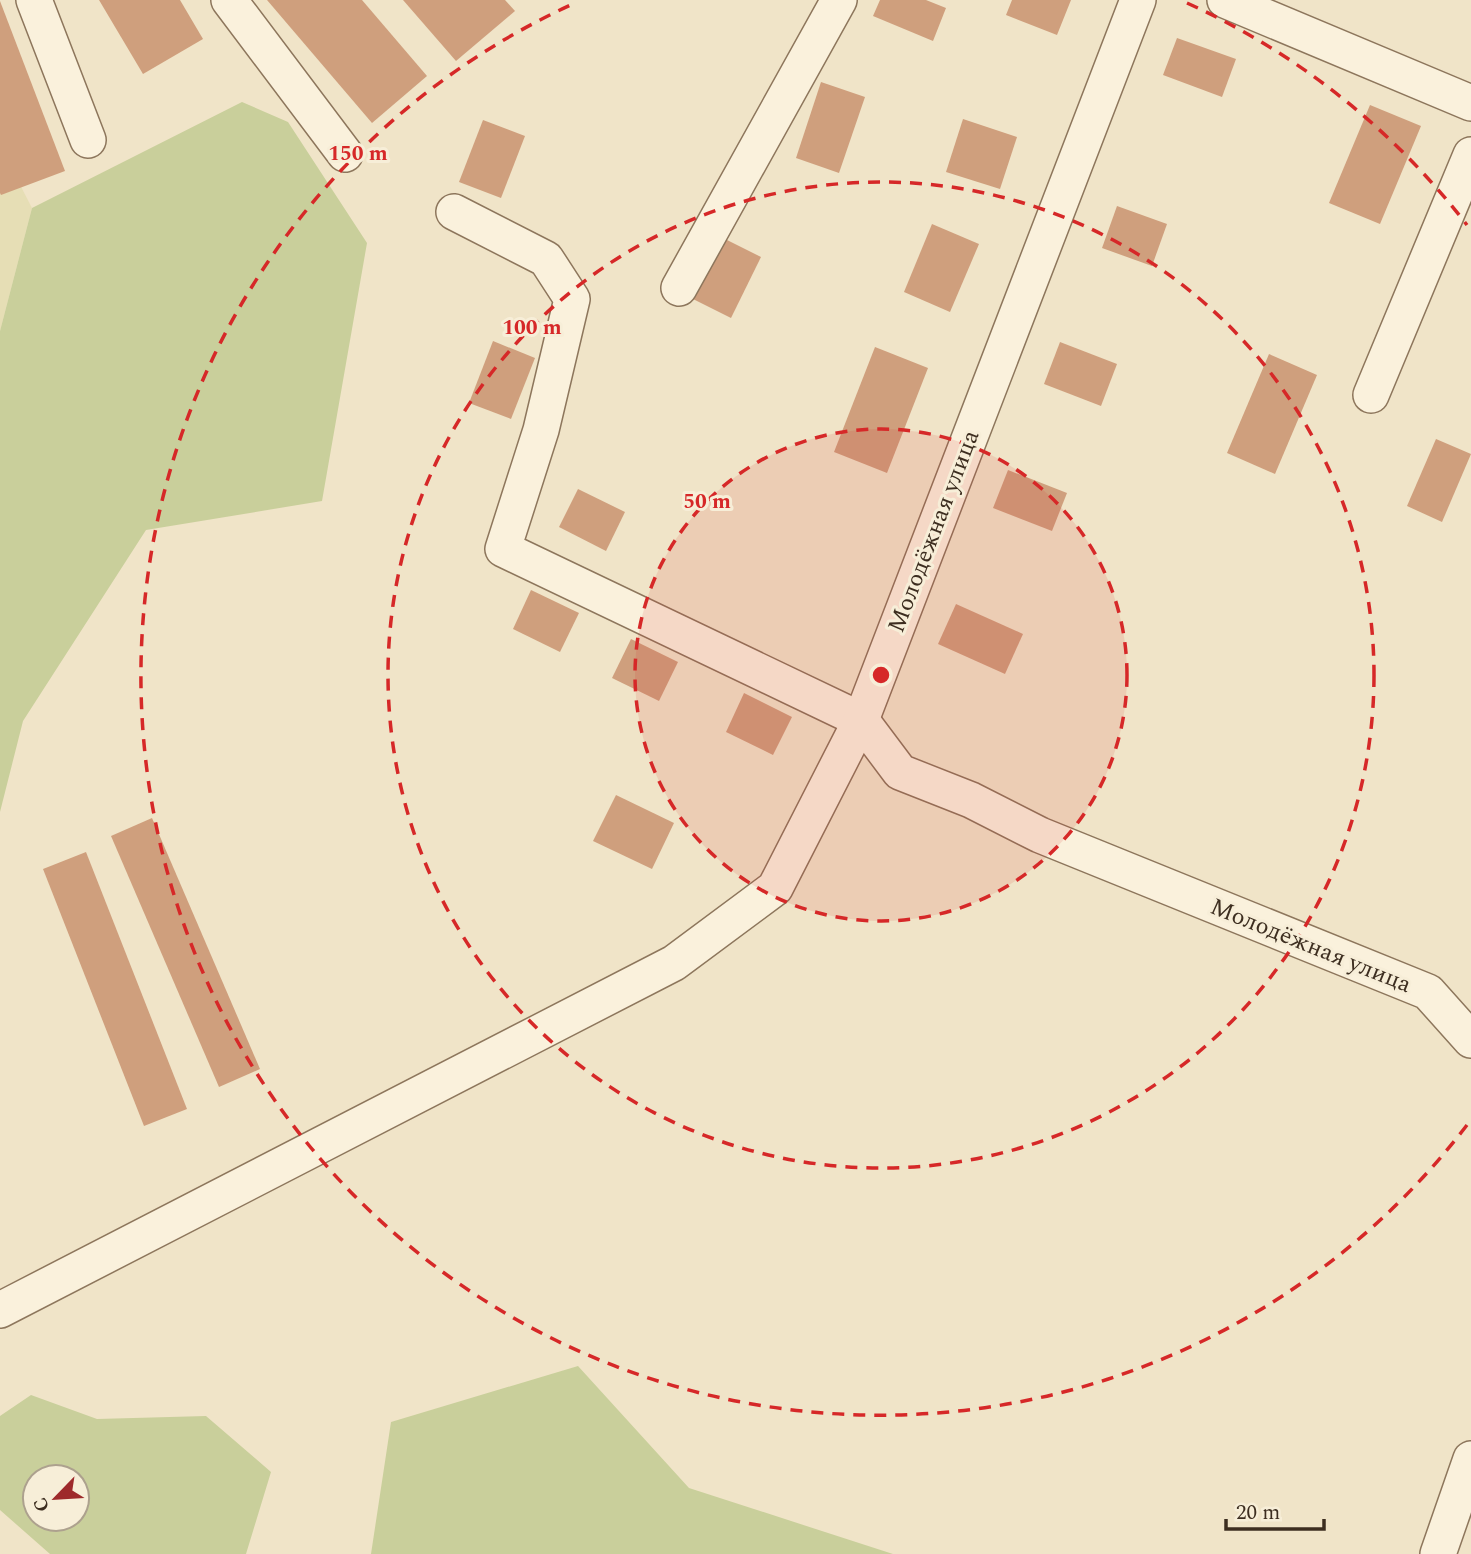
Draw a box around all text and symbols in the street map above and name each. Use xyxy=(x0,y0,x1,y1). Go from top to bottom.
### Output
text: 150 m xyxy=(328,138,388,170)
text: 100 m xyxy=(502,312,562,344)
street label: Молодёжная улица xyxy=(879,425,989,638)
text: 50 m xyxy=(683,486,731,518)
centre of rings xyxy=(869,663,893,687)
street label: Молодёжная улица xyxy=(1205,889,1417,1003)
north arrow xyxy=(21,1463,91,1533)
scale bar xyxy=(1226,1488,1324,1532)
text: С xyxy=(26,1492,58,1517)
text: 20 m xyxy=(1236,1497,1280,1529)

